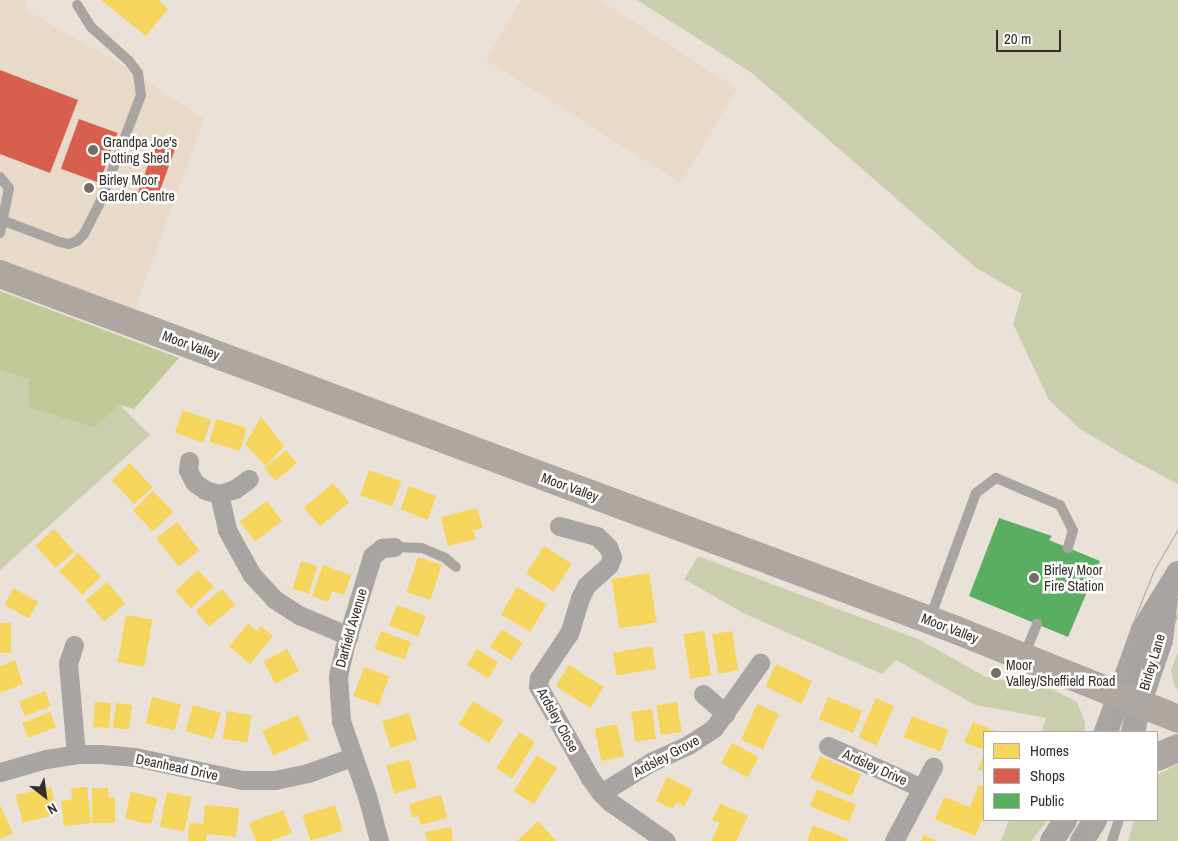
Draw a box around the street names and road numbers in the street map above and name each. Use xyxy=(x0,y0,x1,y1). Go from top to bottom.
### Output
street label: Moor Valley xyxy=(160,327,222,363)
street label: Moor Valley xyxy=(539,469,601,505)
street label: Darfield Avenue xyxy=(332,586,370,670)
street label: Moor Valley xyxy=(919,609,981,647)
street label: Birley Lane xyxy=(1135,632,1169,692)
street label: Ardsley Close xyxy=(533,685,583,755)
street label: Ardsley Grove xyxy=(630,732,702,780)
street label: Ardsley Drive xyxy=(840,745,910,789)
street label: Deanhead Drive xyxy=(134,750,220,784)

